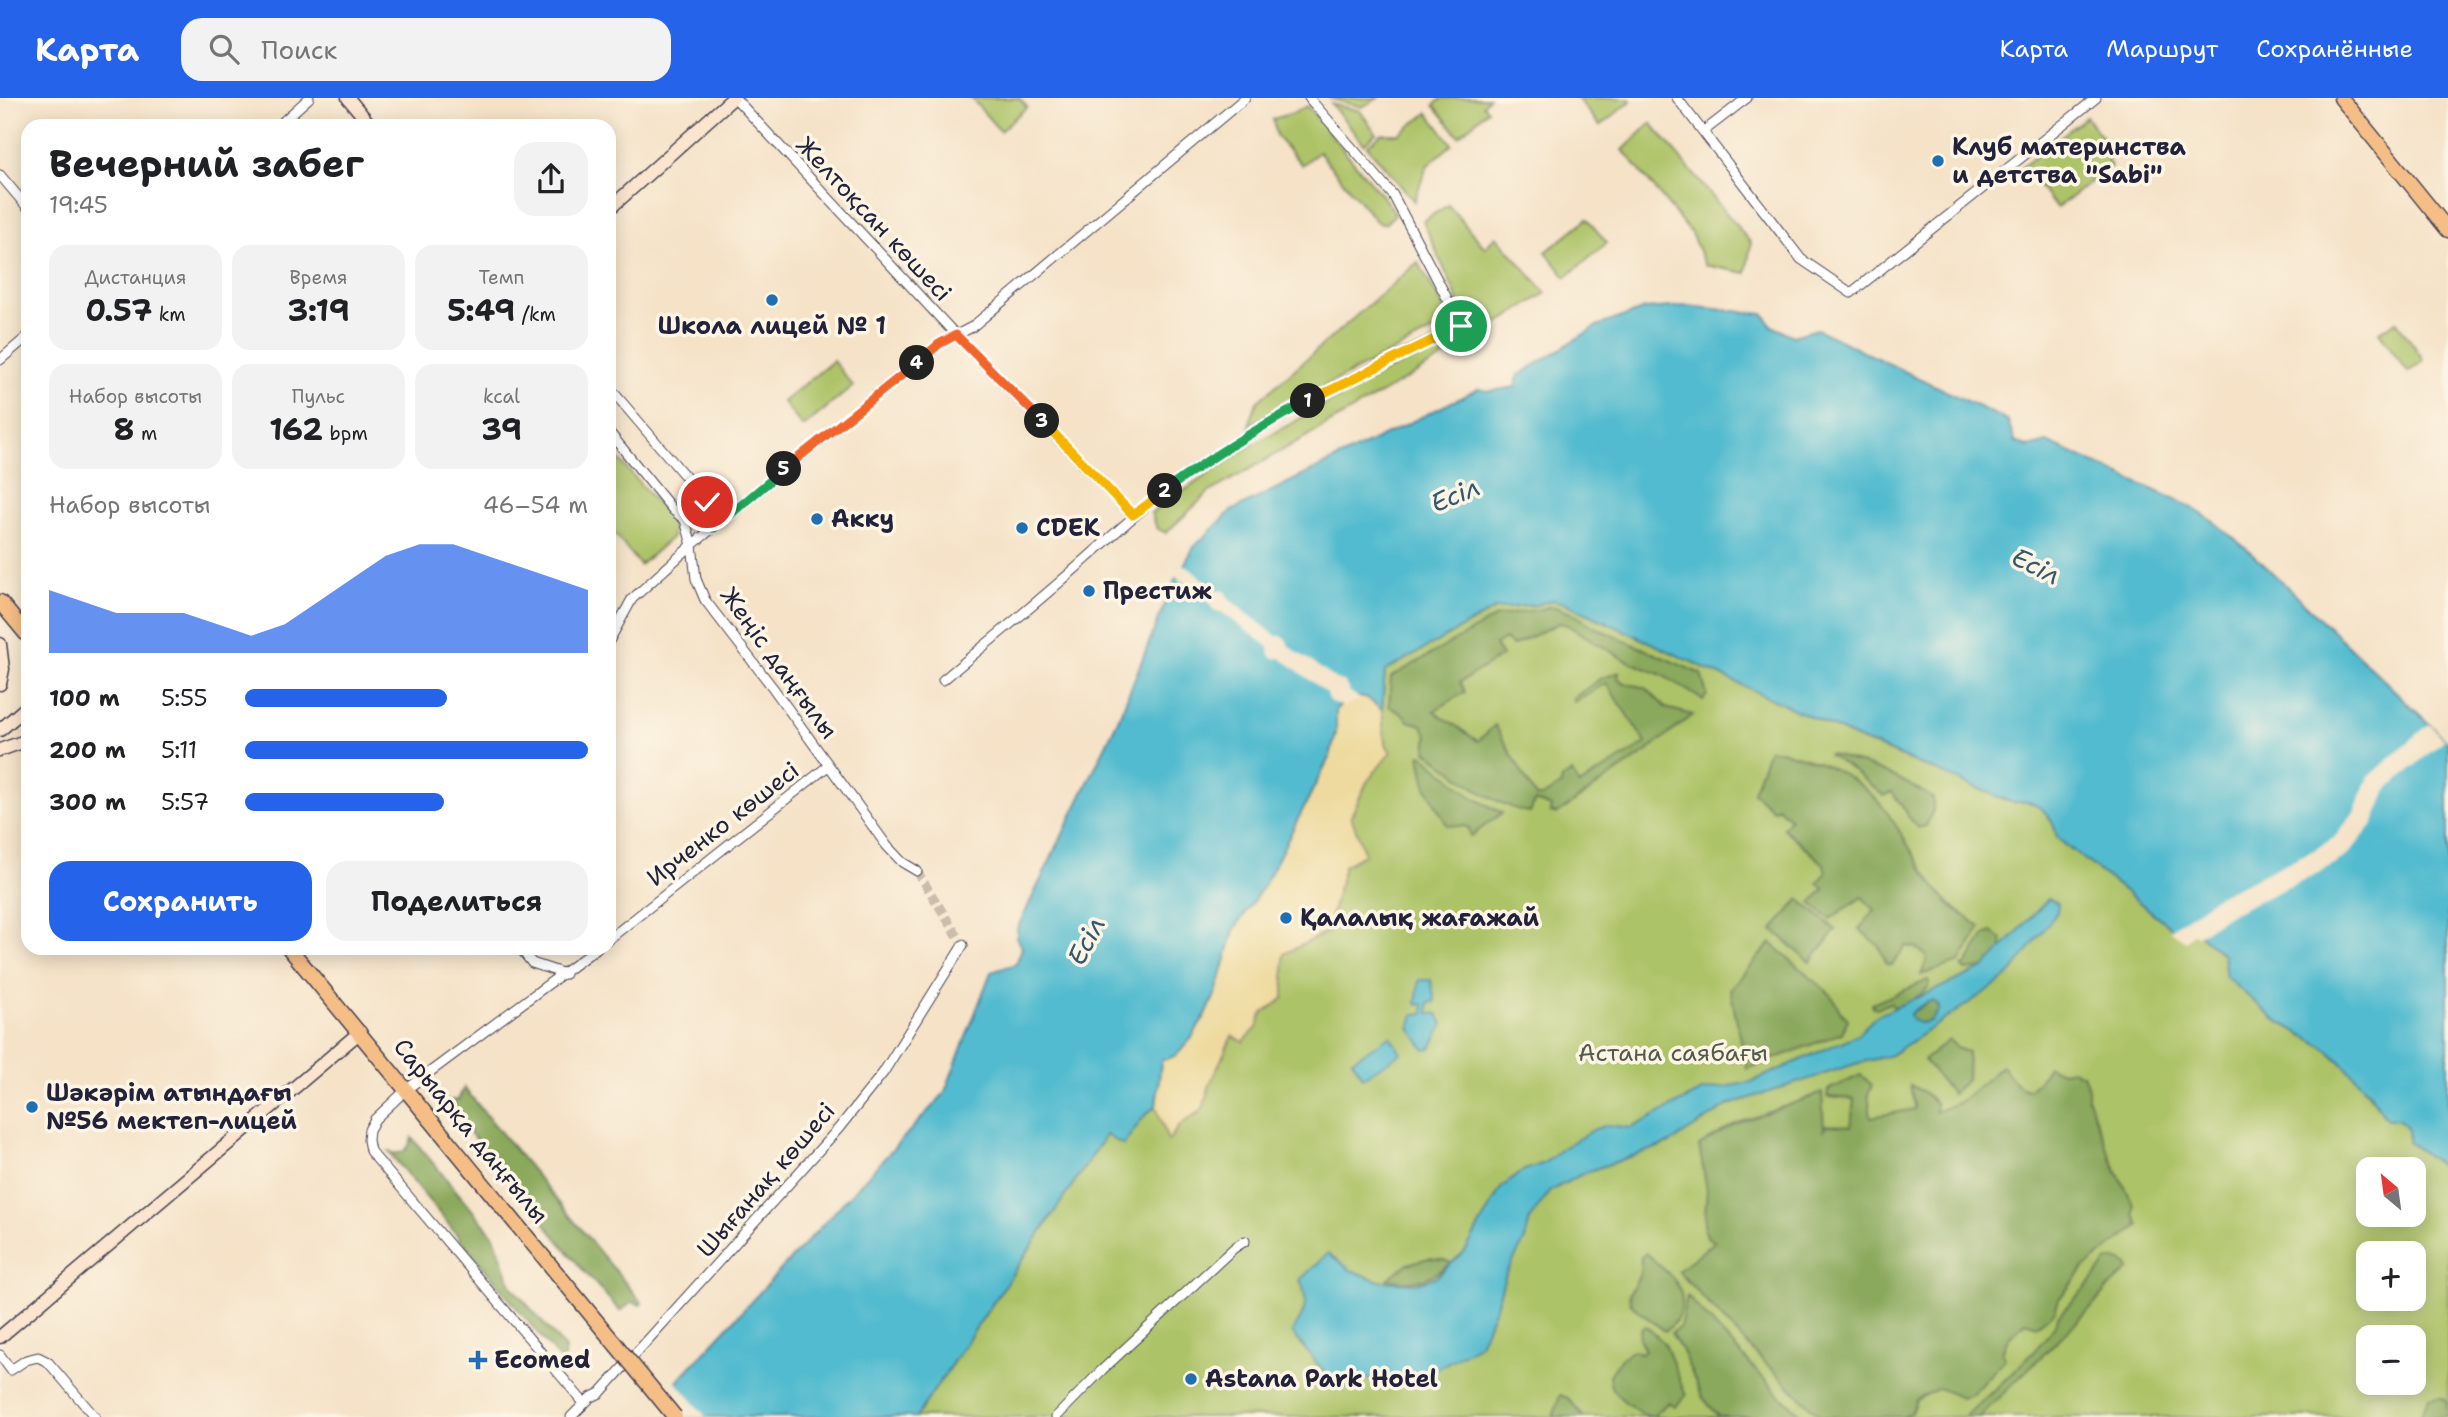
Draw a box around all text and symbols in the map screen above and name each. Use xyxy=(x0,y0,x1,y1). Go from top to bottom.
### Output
search box xyxy=(181,18,671,81)
text: Карта xyxy=(35,27,139,72)
icon: search xyxy=(205,30,243,68)
text: Поиск xyxy=(261,32,337,67)
text: Карта xyxy=(2000,33,2068,65)
text: Маршрут xyxy=(2106,33,2218,65)
text: Сохранённые xyxy=(2256,33,2413,65)
street label: Желтоқсан көшесі xyxy=(789,130,959,308)
place label: Клуб материнства и детства "Sabi" xyxy=(1952,131,2186,191)
text: Вечерний забег xyxy=(49,138,364,189)
button: share xyxy=(514,142,588,216)
marker: Клуб материнства и детства "Sabi" xyxy=(1930,153,1946,169)
text: 19:45 xyxy=(49,190,108,220)
text: Дистанция xyxy=(85,265,186,290)
text: Время xyxy=(290,265,347,290)
text: Темп xyxy=(479,265,524,290)
text: 0.57 xyxy=(85,290,152,331)
text: 3:19 xyxy=(287,290,350,331)
text: 5:49 xyxy=(447,290,515,331)
marker: Школа лицей № 1 xyxy=(764,292,780,308)
pin xyxy=(1431,296,1491,356)
text: km xyxy=(152,302,186,327)
text: /km xyxy=(515,302,556,327)
icon: arrive xyxy=(1442,307,1480,345)
place label: Школа лицей № 1 xyxy=(658,310,886,342)
pin: 4 xyxy=(900,345,934,380)
text: 4 xyxy=(910,350,923,375)
text: Набор высоты xyxy=(69,384,202,409)
text: Пульс xyxy=(292,384,345,409)
text: kcal xyxy=(483,384,520,409)
pin: 1 xyxy=(1290,384,1326,418)
text: 1 xyxy=(1303,388,1312,413)
pin: 3 xyxy=(1024,404,1060,438)
text: 3 xyxy=(1035,408,1048,433)
text: 8 xyxy=(114,409,135,450)
text: 162 xyxy=(269,409,323,450)
text: 39 xyxy=(481,409,522,450)
text: m xyxy=(135,421,157,446)
text: bpm xyxy=(323,421,368,446)
pin: 5 xyxy=(766,452,802,486)
text: 5 xyxy=(778,456,789,481)
water label: Есіл xyxy=(1425,469,1485,520)
pin xyxy=(677,472,737,532)
pin: 2 xyxy=(1148,474,1182,508)
text: 2 xyxy=(1158,478,1171,503)
icon: check xyxy=(688,483,726,521)
text: Набор высоты xyxy=(49,490,210,520)
text: 46–54 m xyxy=(483,490,588,520)
place label: Акку xyxy=(831,503,894,535)
marker: Акку xyxy=(809,511,825,527)
place label: CDEK xyxy=(1036,512,1101,544)
marker: CDEK xyxy=(1014,520,1030,536)
water label: Есіл xyxy=(2006,539,2067,593)
place label: Престиж xyxy=(1103,575,1212,607)
street label: Жеңіс даңғылы xyxy=(713,581,845,745)
marker: Престиж xyxy=(1081,583,1097,599)
text: 100 m xyxy=(49,683,120,713)
text: 5:55 xyxy=(161,683,207,713)
text: 200 m xyxy=(49,735,126,765)
text: 5:11 xyxy=(161,735,197,765)
street label: Ирченко көшесі xyxy=(640,754,806,894)
text: 300 m xyxy=(49,787,126,817)
text: 5:57 xyxy=(161,787,209,817)
button: Сохранить xyxy=(49,861,312,941)
button: Поделиться xyxy=(326,861,588,941)
place label: Қалалық жағажай xyxy=(1300,902,1540,934)
water label: Есіл xyxy=(1058,910,1113,971)
marker: Қалалық жағажай xyxy=(1278,910,1294,926)
street label: Сарыарқа даңғылы xyxy=(386,1032,556,1230)
park label: Астана саябағы xyxy=(1578,1037,1768,1069)
place label: Шәкәрім атындағы №56 мектеп-лицей xyxy=(46,1077,297,1137)
street label: Шығанақ көшесі xyxy=(690,1096,842,1264)
marker: Шәкәрім атындағы №56 мектеп-лицей xyxy=(24,1099,40,1115)
north arrow xyxy=(2356,1157,2426,1227)
map controls xyxy=(2356,1157,2426,1395)
button: + xyxy=(2356,1241,2426,1311)
button: − xyxy=(2356,1325,2426,1395)
place label: Ecomed xyxy=(494,1344,591,1376)
marker: Ecomed xyxy=(468,1350,488,1370)
place label: Astana Park Hotel xyxy=(1205,1363,1438,1395)
marker: Astana Park Hotel xyxy=(1183,1371,1199,1387)

